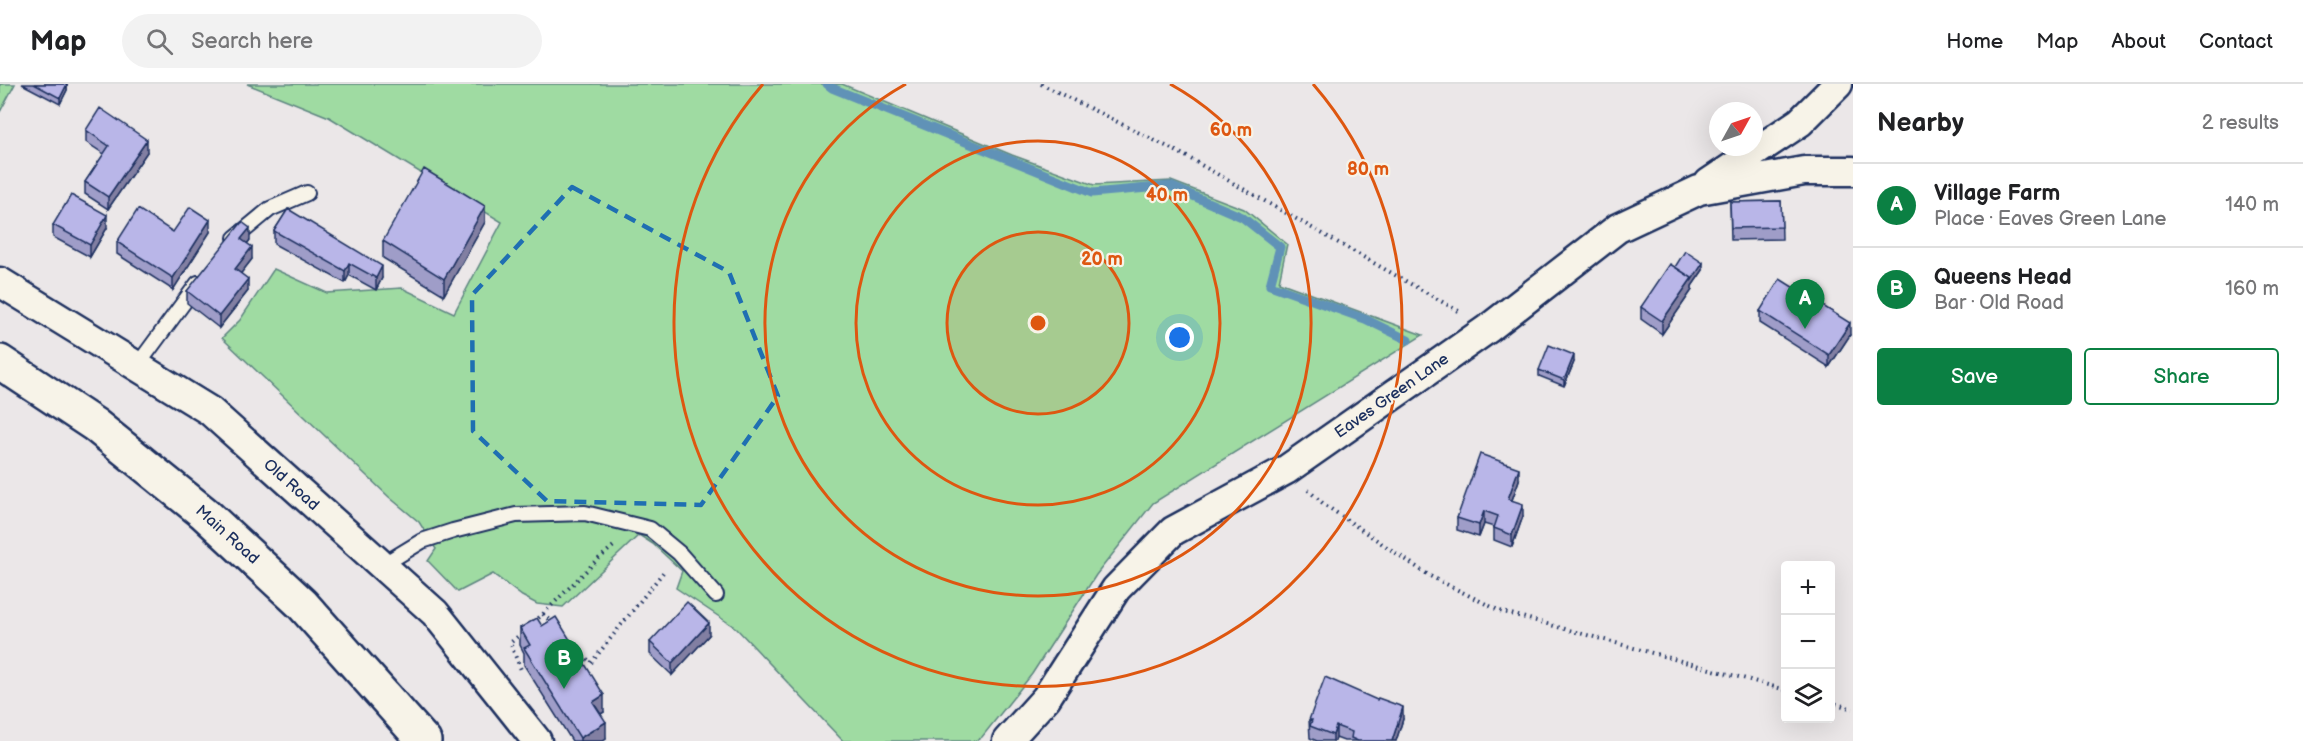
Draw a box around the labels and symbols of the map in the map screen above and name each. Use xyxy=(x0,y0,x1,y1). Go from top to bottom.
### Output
north arrow xyxy=(1709,102,1763,156)
text: 60 m xyxy=(1210,120,1252,141)
text: 80 m xyxy=(1347,159,1389,180)
text: 40 m xyxy=(1146,185,1188,206)
text: 20 m xyxy=(1081,249,1123,270)
pin: A xyxy=(1786,280,1824,329)
centre of rings xyxy=(1028,313,1048,333)
your location xyxy=(1165,323,1194,352)
street label: Eaves Green Lane xyxy=(1331,349,1453,442)
street label: Old Road xyxy=(259,455,323,515)
street label: Main Road xyxy=(191,502,263,568)
pin: B xyxy=(544,640,584,689)

